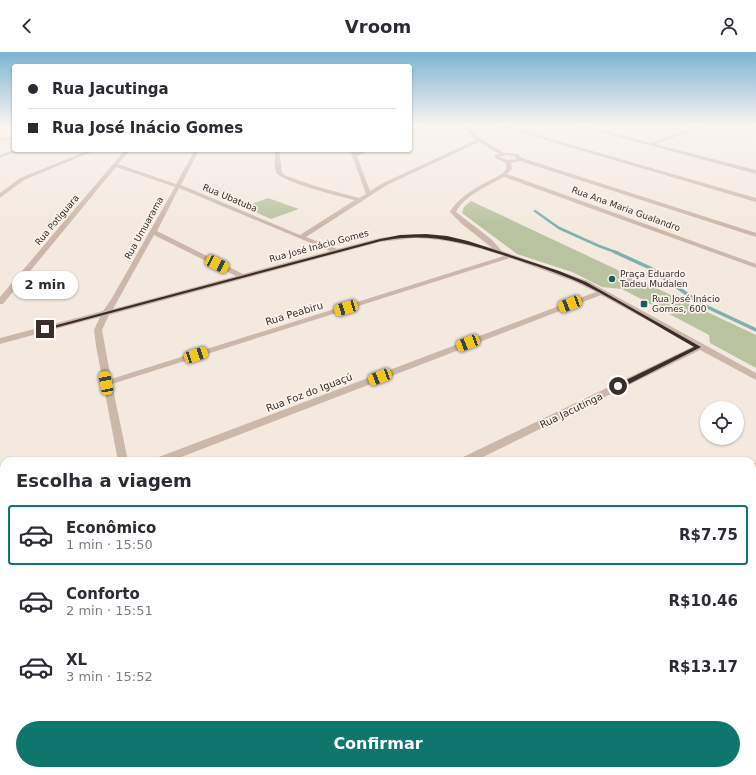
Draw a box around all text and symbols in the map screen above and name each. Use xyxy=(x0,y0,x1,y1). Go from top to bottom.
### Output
icon: back xyxy=(16,15,38,37)
icon: person xyxy=(718,15,740,37)
text: Vroom xyxy=(345,16,411,37)
text: Rua Jacutinga xyxy=(52,80,169,98)
text: Rua José Inácio Gomes xyxy=(52,119,243,137)
street label: Rua Ubatuba xyxy=(201,182,259,214)
street label: Rua Ana Maria Gualandro xyxy=(570,185,682,233)
street label: Rua Potiguara xyxy=(33,193,81,247)
street label: Rua Umuarama xyxy=(123,195,165,261)
street label: Rua José Inácio Gomes xyxy=(268,228,370,264)
car xyxy=(204,253,230,275)
place label: Praça Eduardo Tadeu Mudalen xyxy=(619,269,688,289)
callout: 2 min xyxy=(12,271,78,299)
marker: Praça Eduardo Tadeu Mudalen xyxy=(607,274,617,284)
text: 2 min xyxy=(25,277,65,292)
car xyxy=(557,294,583,314)
place label: Rua José Inácio Gomes, 600 xyxy=(652,294,720,314)
street label: Rua Peabiru xyxy=(264,299,324,327)
car xyxy=(333,299,359,317)
marker: Rua José Inácio Gomes, 600 xyxy=(639,299,649,309)
route end xyxy=(36,320,54,338)
car xyxy=(455,333,481,353)
car xyxy=(183,346,209,364)
car xyxy=(367,367,393,387)
car xyxy=(98,370,114,396)
street label: Rua Foz do Iguaçú xyxy=(265,371,354,414)
route start xyxy=(609,377,627,395)
street label: Rua Jacutinga xyxy=(538,390,604,430)
map controls xyxy=(700,401,744,445)
button: locate xyxy=(700,401,744,445)
text: Escolha a viagem xyxy=(16,470,192,491)
icon: car xyxy=(18,517,54,553)
text: Econômico xyxy=(66,519,156,537)
text: R$7.75 xyxy=(679,526,738,544)
text: 1 min · 15:50 xyxy=(66,537,153,552)
icon: car xyxy=(18,583,54,619)
text: Conforto xyxy=(66,585,140,603)
text: R$10.46 xyxy=(669,592,738,610)
text: 2 min · 15:51 xyxy=(66,603,153,618)
icon: car xyxy=(18,649,54,685)
text: XL xyxy=(66,651,87,669)
text: R$13.17 xyxy=(669,658,738,676)
text: 3 min · 15:52 xyxy=(66,669,153,684)
button: Confirmar xyxy=(16,721,740,767)

